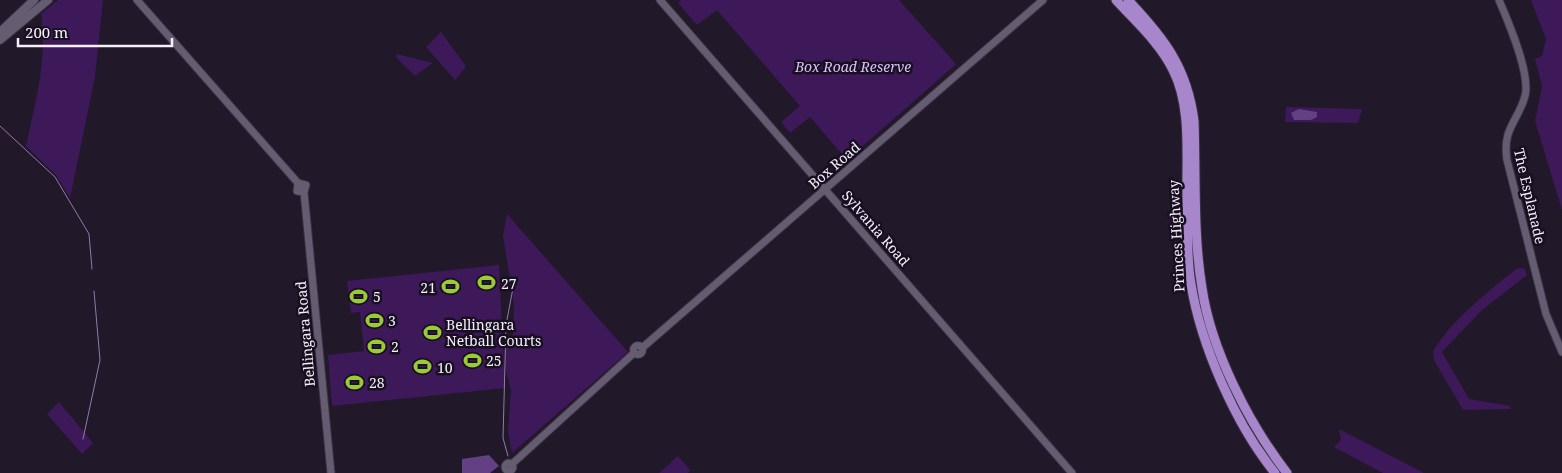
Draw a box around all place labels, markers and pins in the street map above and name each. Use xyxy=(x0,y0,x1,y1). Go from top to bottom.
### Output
sports icon: 27 xyxy=(477,273,497,293)
place label: 27 xyxy=(501,274,517,293)
sports icon: 21 xyxy=(440,277,460,297)
place label: 21 xyxy=(420,278,436,297)
sports icon: 5 xyxy=(349,286,369,306)
place label: 5 xyxy=(373,287,381,306)
sports icon: 3 xyxy=(364,310,384,330)
place label: 3 xyxy=(388,311,396,330)
place label: Bellingara Netball Courts xyxy=(446,315,541,350)
sports icon: Bellingara Netball Courts xyxy=(422,322,442,342)
sports icon: 2 xyxy=(367,336,387,356)
place label: 2 xyxy=(391,337,399,356)
sports icon: 25 xyxy=(462,350,482,370)
place label: 25 xyxy=(486,351,502,370)
sports icon: 10 xyxy=(413,357,433,377)
place label: 10 xyxy=(437,358,453,377)
sports icon: 28 xyxy=(345,372,365,392)
place label: 28 xyxy=(369,373,385,392)

